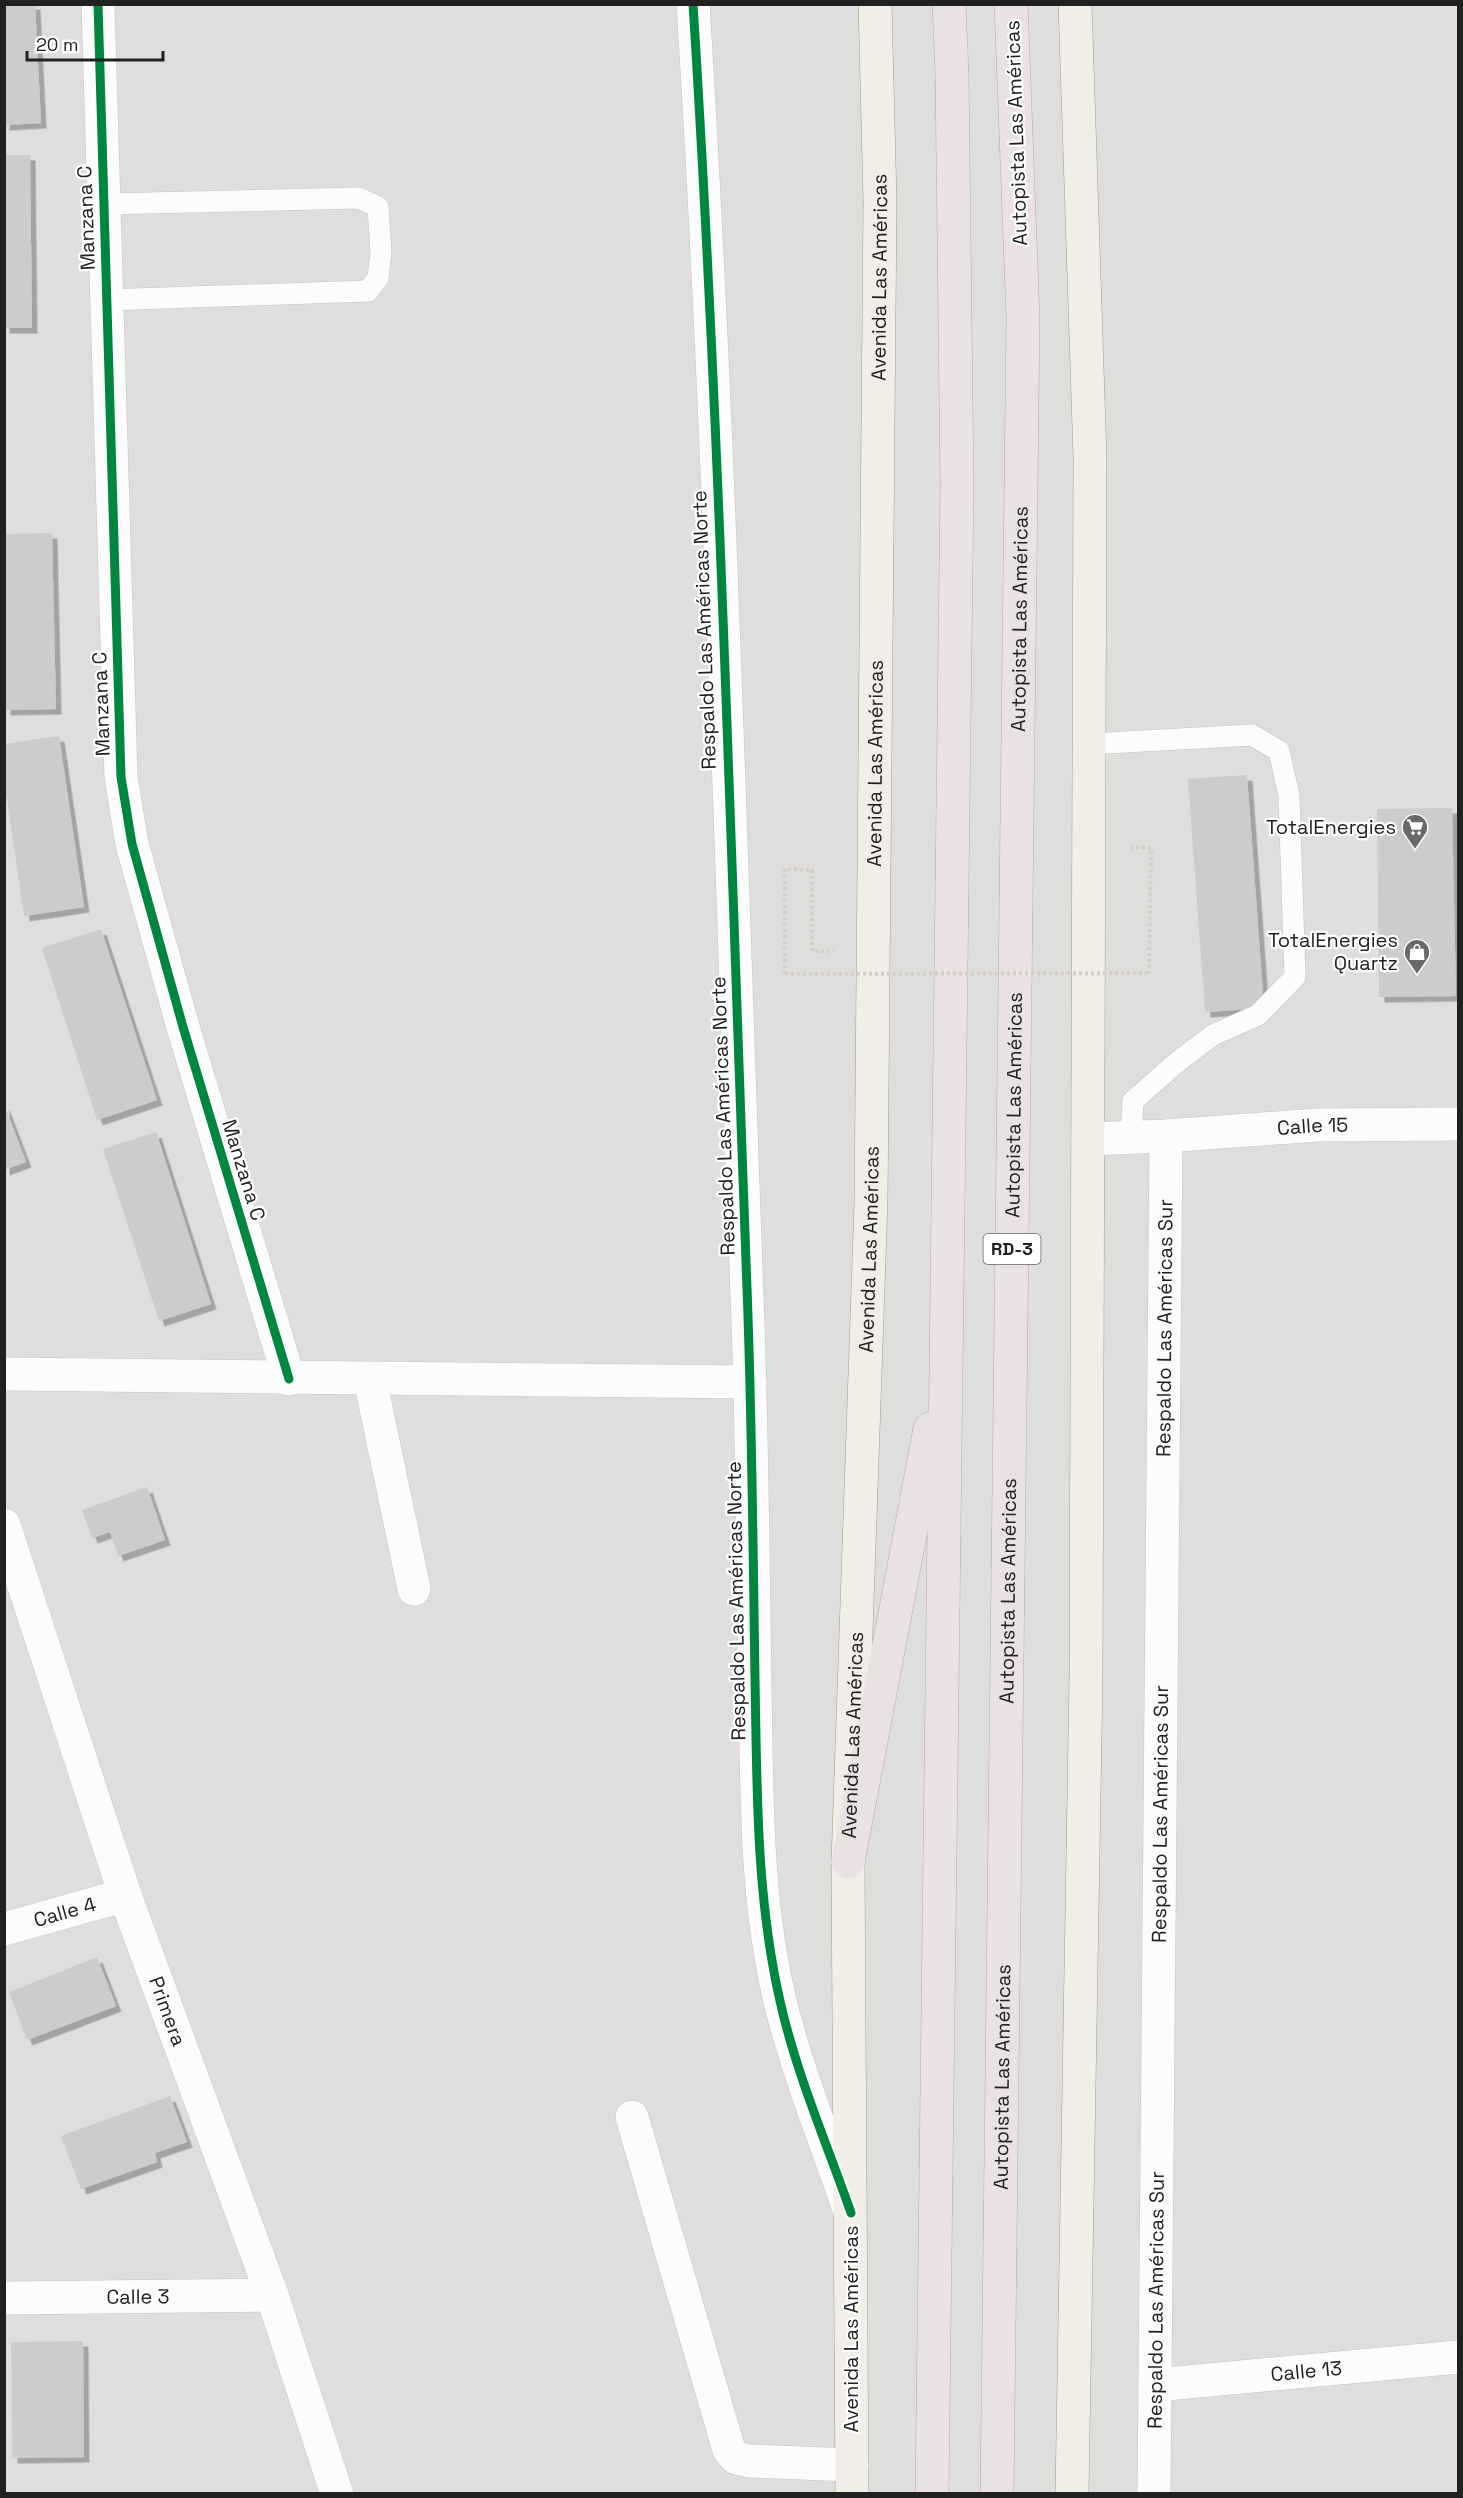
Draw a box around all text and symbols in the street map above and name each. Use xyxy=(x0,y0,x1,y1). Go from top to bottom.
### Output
street label: Autopista Las Américas xyxy=(999,20,1033,246)
scale bar xyxy=(27,24,164,62)
text: 20 m xyxy=(36,33,79,56)
street label: Manzana C xyxy=(71,165,101,271)
street label: Avenida Las Américas xyxy=(865,174,893,381)
street label: Respaldo Las Américas Norte xyxy=(686,490,722,770)
street label: Autopista Las Américas xyxy=(1005,506,1034,732)
street label: Manzana C xyxy=(86,651,116,757)
street label: Avenida Las Américas xyxy=(861,660,889,867)
supermarket icon: TotalEnergies xyxy=(1400,812,1430,850)
place label: TotalEnergies xyxy=(1266,814,1396,840)
place label: TotalEnergies Quartz xyxy=(1268,927,1398,976)
shop icon: TotalEnergies Quartz xyxy=(1402,937,1432,975)
street label: Respaldo Las Américas Norte xyxy=(705,976,741,1256)
street label: Autopista Las Américas xyxy=(999,992,1028,1218)
street label: Calle 15 xyxy=(1276,1112,1348,1141)
street label: Manzana C xyxy=(216,1116,272,1224)
street label: Avenida Las Américas xyxy=(853,1146,885,1353)
street label: Respaldo Las Américas Sur xyxy=(1150,1199,1178,1457)
road number: RD-3 xyxy=(984,1234,1040,1264)
street label: Respaldo Las Américas Norte xyxy=(721,1461,751,1741)
street label: Autopista Las Américas xyxy=(993,1478,1022,1704)
street label: Avenida Las Américas xyxy=(836,1631,869,1839)
street label: Respaldo Las Américas Sur xyxy=(1146,1685,1174,1943)
street label: Calle 4 xyxy=(31,1891,99,1933)
street label: Autopista Las Américas xyxy=(988,1964,1016,2190)
street label: Primera xyxy=(143,1973,192,2050)
street label: Respaldo Las Américas Sur xyxy=(1142,2171,1170,2429)
street label: Avenida Las Américas xyxy=(838,2226,864,2432)
street label: Calle 3 xyxy=(106,2283,170,2310)
street label: Calle 13 xyxy=(1270,2355,1343,2387)

